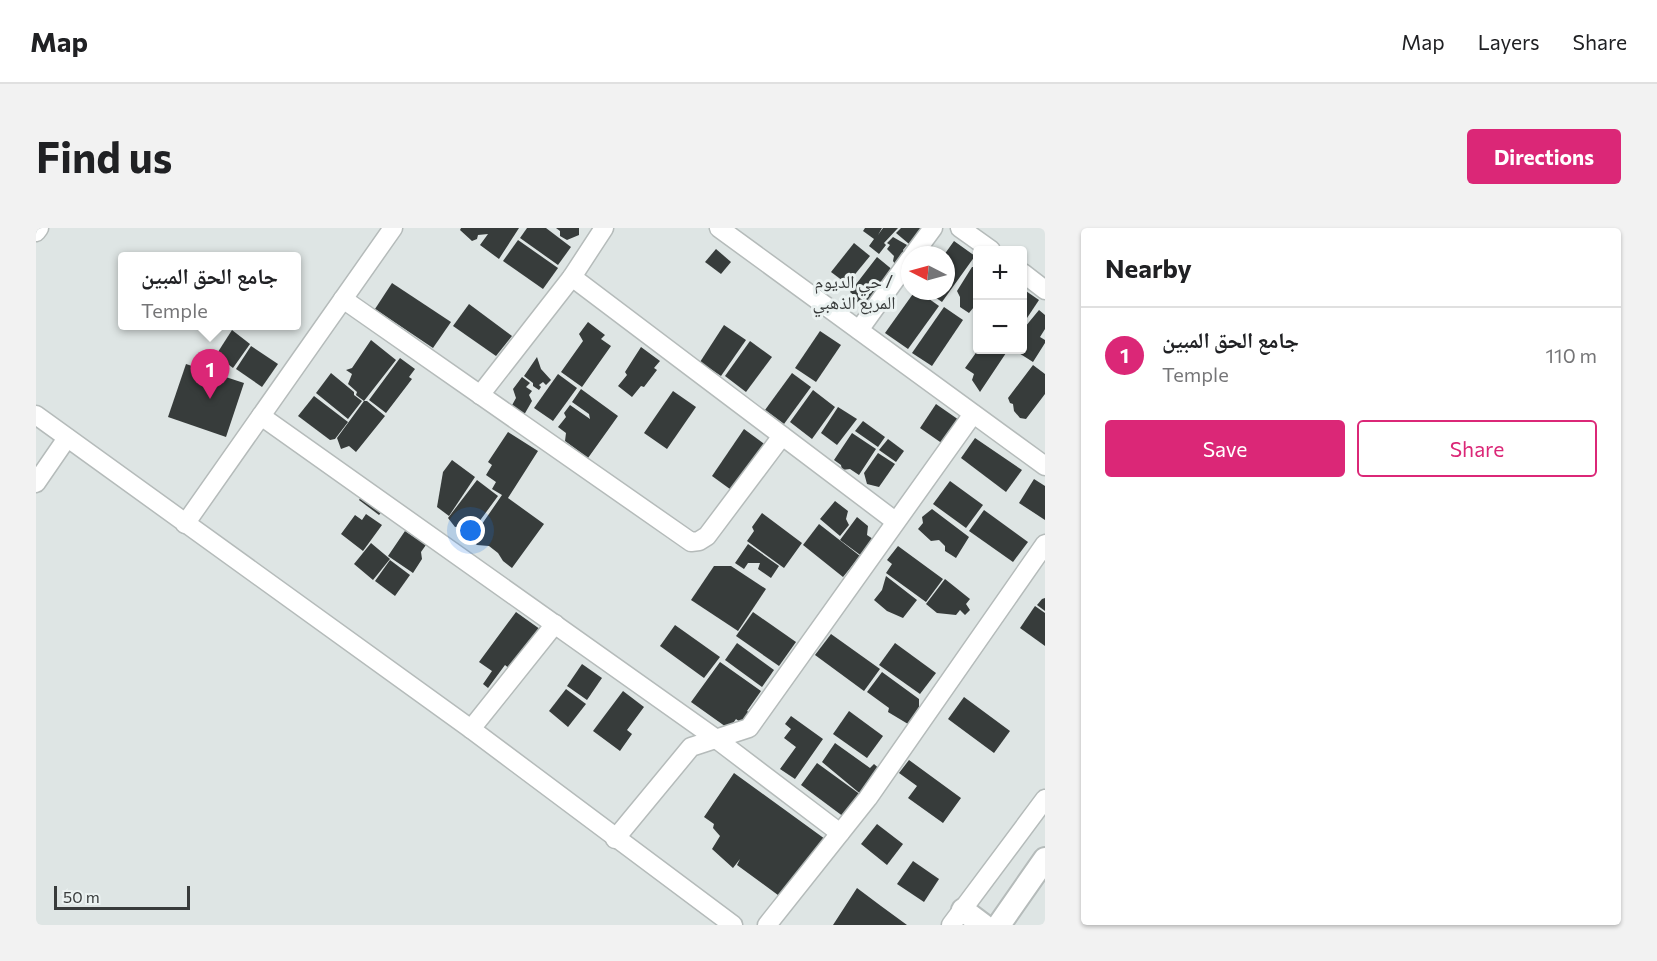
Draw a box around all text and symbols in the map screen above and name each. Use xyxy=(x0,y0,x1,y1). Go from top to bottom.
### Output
text: Map xyxy=(30,24,88,58)
text: Map xyxy=(1401,29,1445,54)
text: Layers xyxy=(1478,29,1540,54)
text: Share xyxy=(1573,29,1627,54)
button: Directions xyxy=(1467,129,1621,184)
text: Find us xyxy=(36,130,172,182)
north arrow xyxy=(901,246,955,300)
map controls xyxy=(973,246,1027,354)
button: + xyxy=(973,246,1027,300)
popup xyxy=(118,252,301,330)
text: Nearby xyxy=(1105,252,1192,283)
text: جامع الحق المبين xyxy=(141,262,278,289)
district label: حي الديوم / المربع الذهبي xyxy=(812,270,896,318)
text: Temple xyxy=(141,298,208,322)
button: − xyxy=(973,300,1027,354)
text: جامع الحق المبين xyxy=(1162,326,1299,353)
text: 1 xyxy=(1120,343,1129,367)
text: 110 m xyxy=(1546,343,1597,367)
pin: 1 xyxy=(190,350,230,399)
text: Temple xyxy=(1162,362,1229,386)
button: Save xyxy=(1105,420,1345,477)
button: Share xyxy=(1357,420,1597,477)
your location xyxy=(456,516,485,545)
scale bar xyxy=(54,883,190,910)
text: 50 m xyxy=(63,887,100,906)

